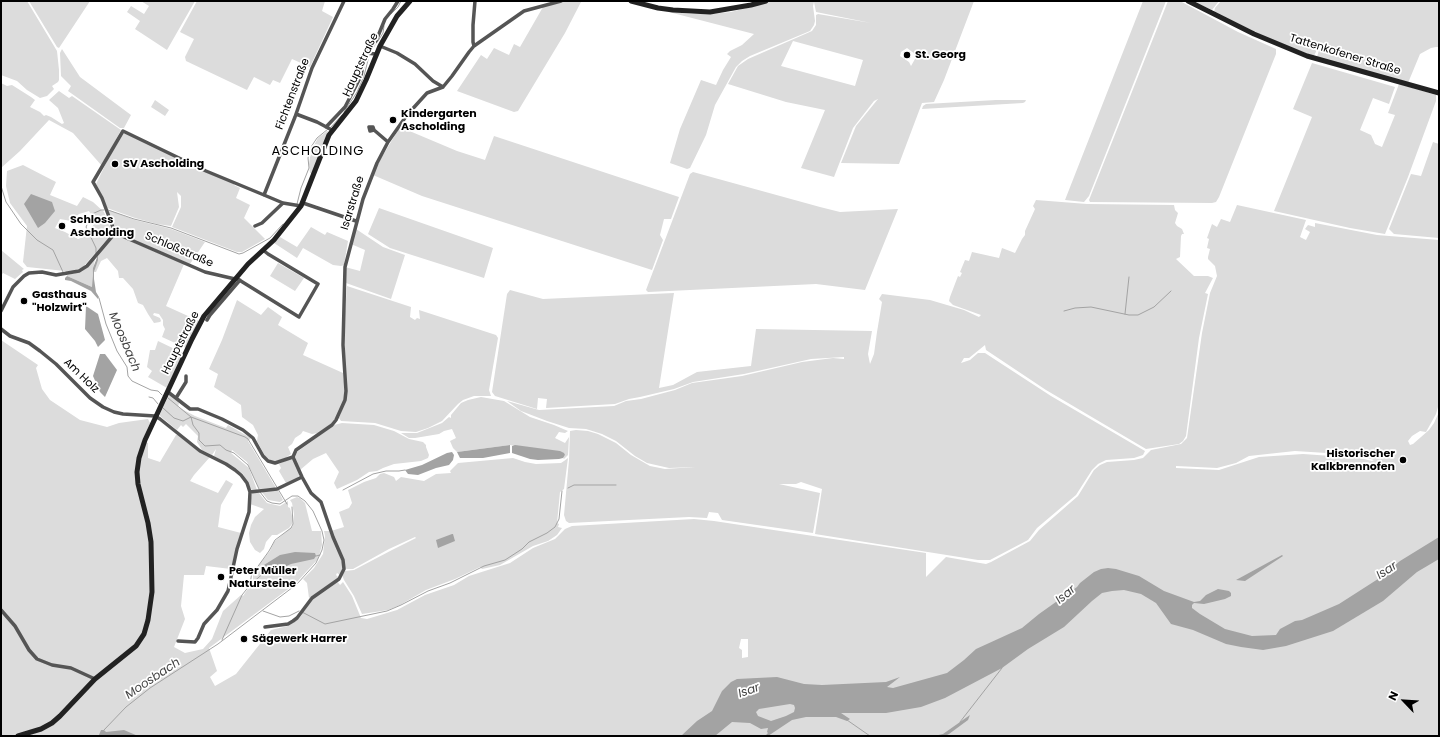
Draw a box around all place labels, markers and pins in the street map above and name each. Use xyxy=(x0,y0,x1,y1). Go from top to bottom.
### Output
place label: St. Georg xyxy=(915,48,966,62)
marker: St. Georg xyxy=(902,50,912,60)
place label: Kindergarten Ascholding xyxy=(401,107,477,133)
marker: Kindergarten Ascholding xyxy=(388,115,398,125)
place label: SV Ascholding xyxy=(123,157,204,171)
marker: SV Ascholding xyxy=(110,159,120,169)
place label: Schloss Ascholding xyxy=(70,213,134,239)
marker: Schloss Ascholding xyxy=(57,221,67,231)
place label: Gasthaus "Holzwirt" xyxy=(32,288,87,314)
marker: Gasthaus "Holzwirt" xyxy=(19,296,29,306)
place label: Historischer Kalkbrennofen xyxy=(1311,447,1395,473)
marker: Historischer Kalkbrennofen xyxy=(1398,455,1408,465)
place label: Peter Müller Natursteine xyxy=(229,564,296,590)
marker: Peter Müller Natursteine xyxy=(216,572,226,582)
place label: Sägewerk Harrer xyxy=(252,632,347,646)
marker: Sägewerk Harrer xyxy=(239,634,249,644)

